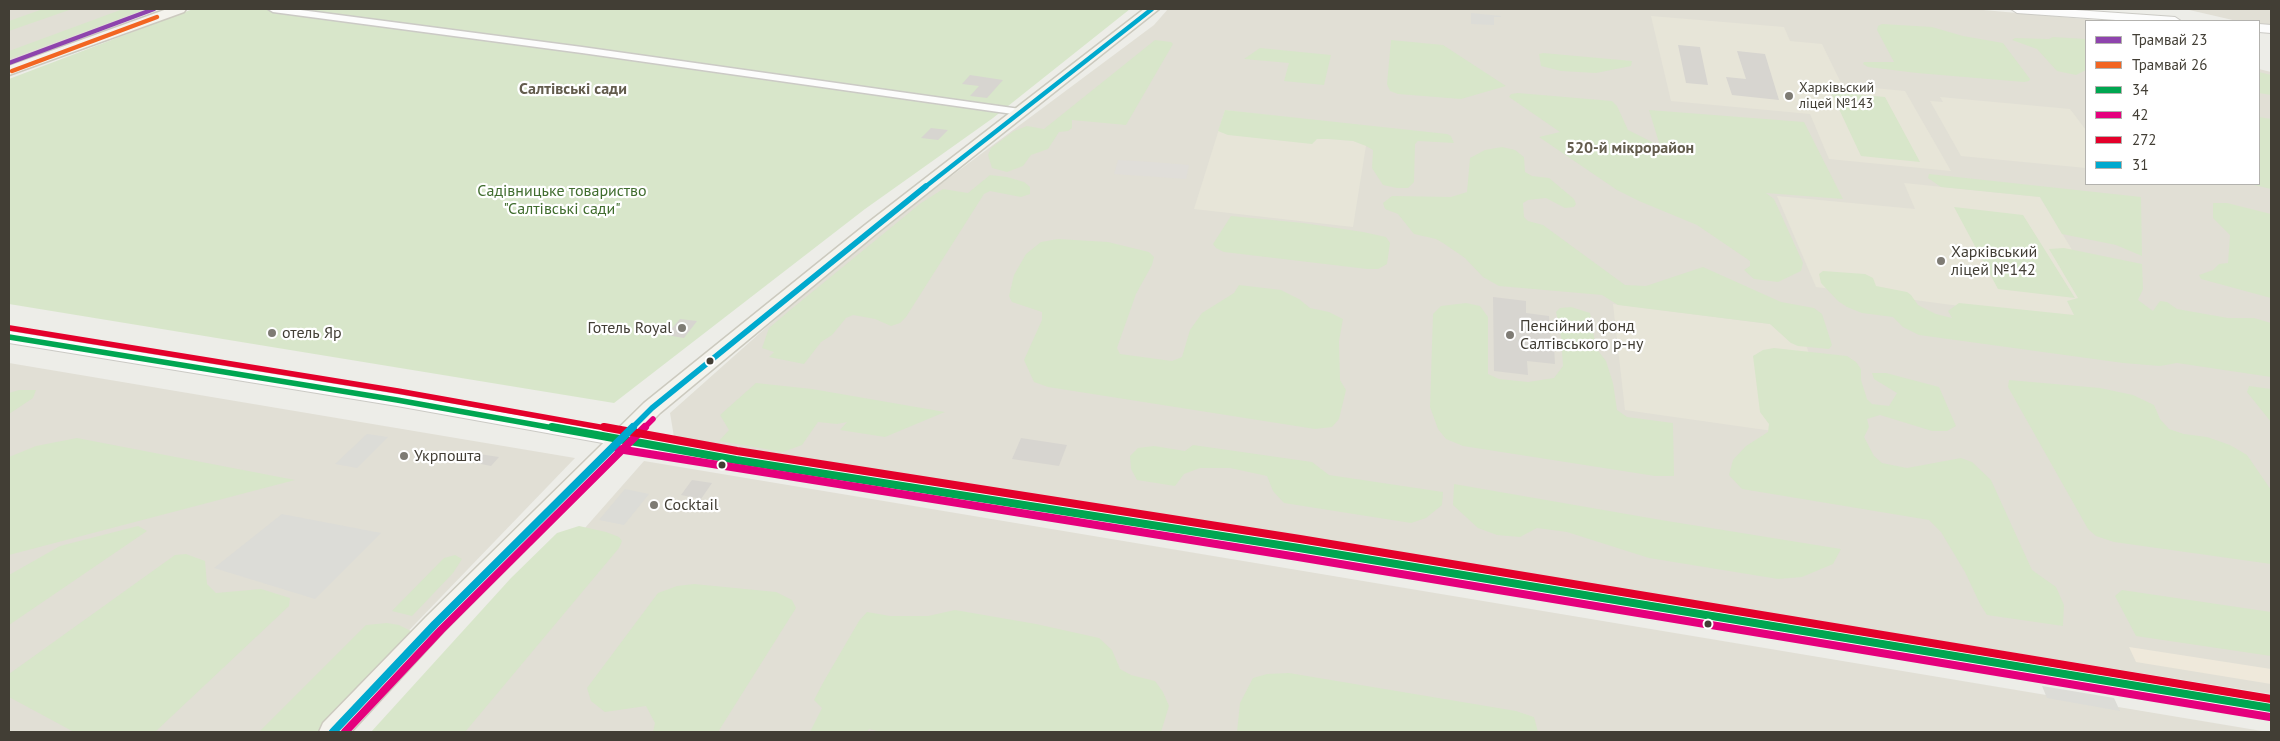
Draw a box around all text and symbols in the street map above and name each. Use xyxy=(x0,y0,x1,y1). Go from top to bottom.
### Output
legend xyxy=(2085,20,2260,185)
text: Трамвай 23 xyxy=(2132,30,2207,49)
text: Трамвай 26 xyxy=(2132,55,2207,74)
district label: Салтівські сади xyxy=(519,79,627,99)
place label: Харківьский ліцей №143 xyxy=(1799,80,1874,112)
text: 34 xyxy=(2132,80,2148,99)
marker: Харківьский ліцей №143 xyxy=(1783,90,1795,102)
text: 42 xyxy=(2132,105,2148,124)
text: 272 xyxy=(2132,130,2157,149)
district label: 520-й мікрорайон xyxy=(1566,138,1694,158)
text: 31 xyxy=(2132,155,2148,174)
park label: Садівницьке товариство "Салтівські сади" xyxy=(477,181,647,219)
place label: Харківський ліцей №142 xyxy=(1951,242,2037,280)
marker: Харківський ліцей №142 xyxy=(1935,255,1947,267)
place label: Пенсійний фонд Салтівського р-ну xyxy=(1520,316,1643,354)
place label: Готель Royal xyxy=(588,318,672,338)
marker: Готель Royal xyxy=(676,322,688,334)
place label: отель Яр xyxy=(282,323,342,343)
marker: отель Яр xyxy=(266,327,278,339)
marker: Пенсійний фонд Салтівського р-ну xyxy=(1504,329,1516,341)
unlabelled marker xyxy=(705,356,715,366)
place label: Укрпошта xyxy=(414,446,482,466)
marker: Укрпошта xyxy=(398,450,410,462)
unlabelled marker xyxy=(717,460,727,470)
place label: Cocktail xyxy=(664,495,718,515)
marker: Cocktail xyxy=(648,499,660,511)
unlabelled marker xyxy=(1703,619,1713,629)

